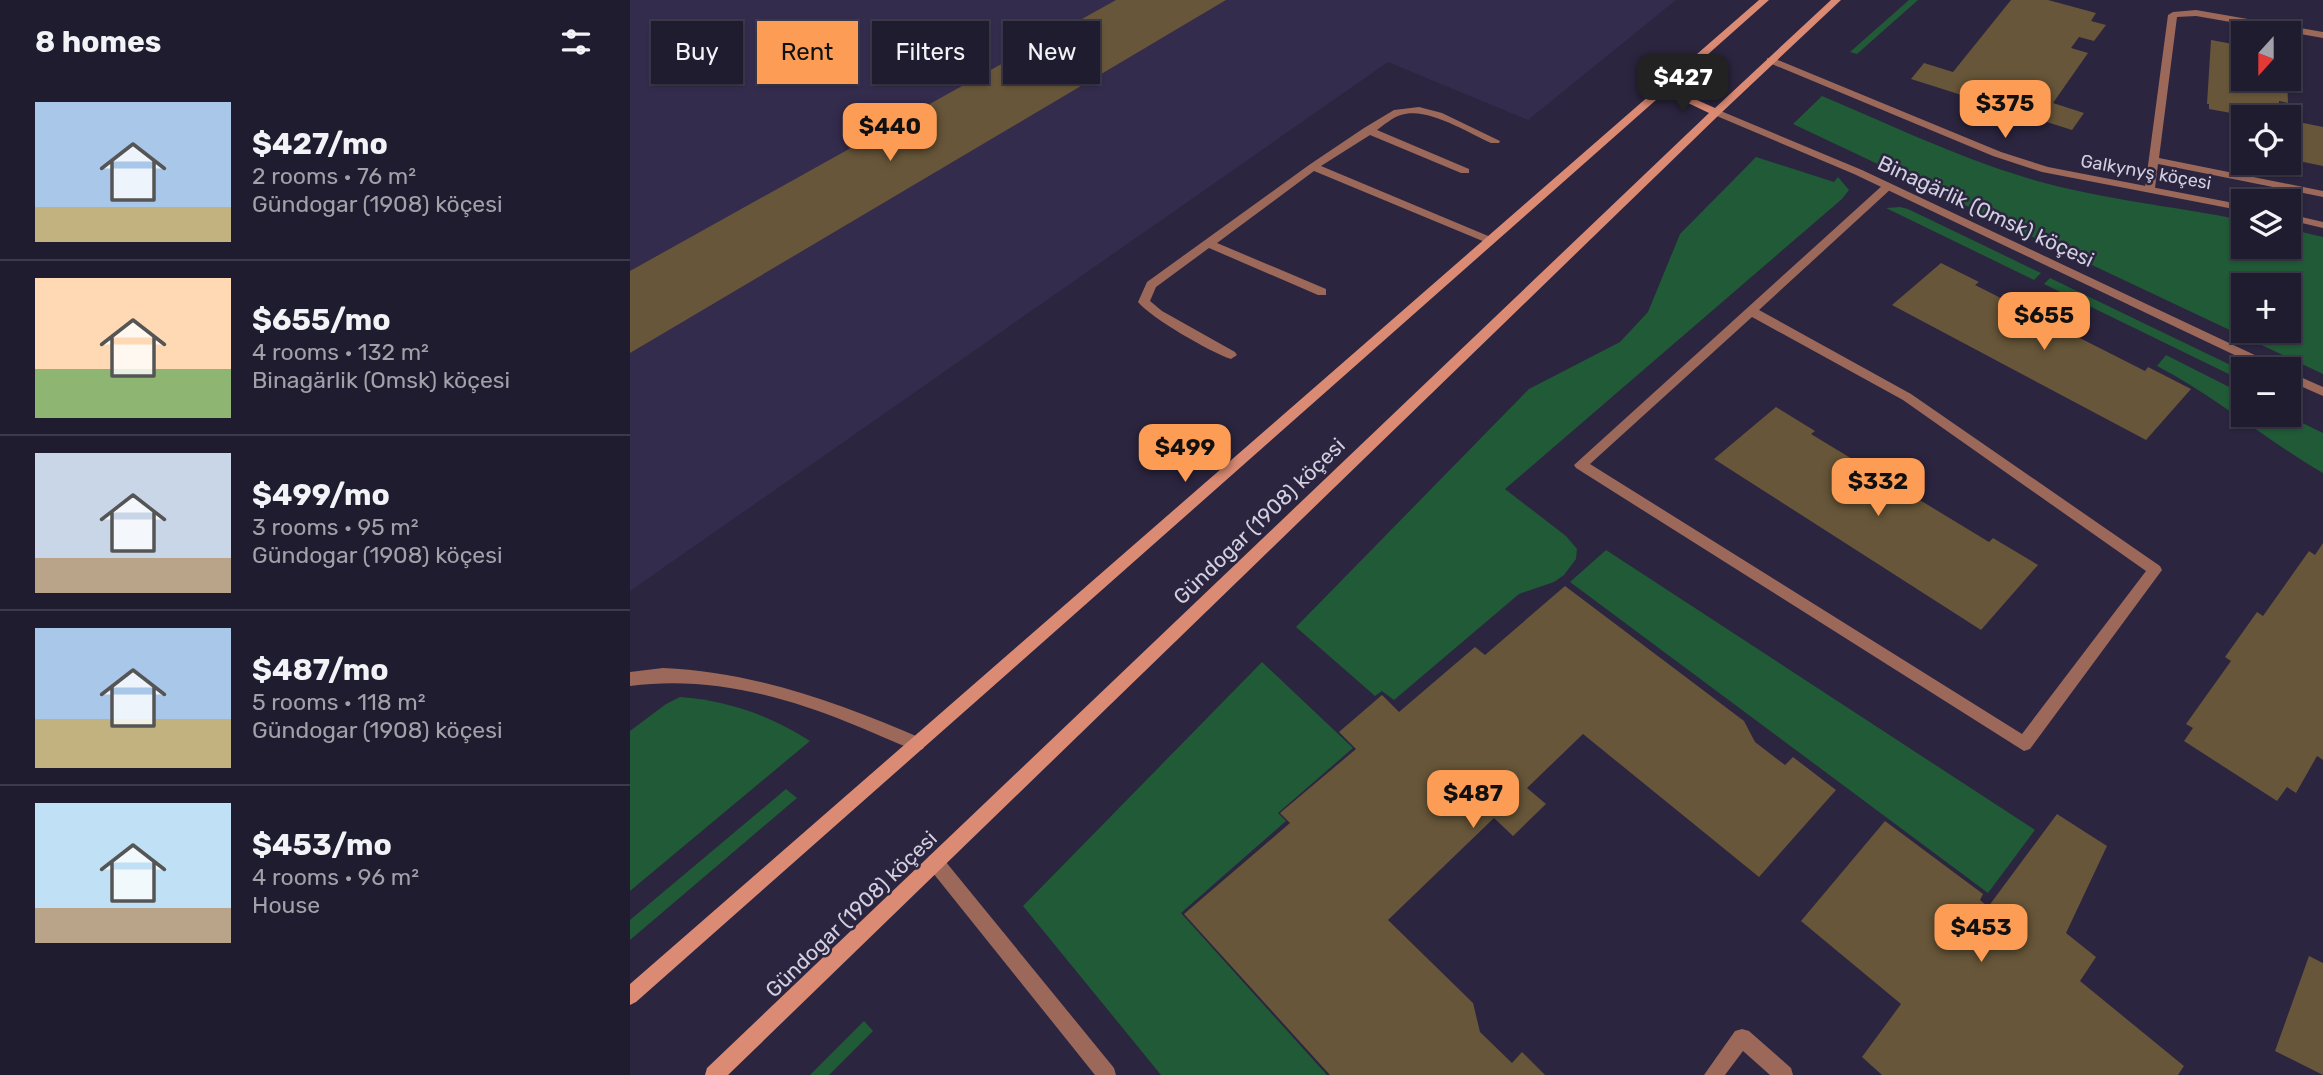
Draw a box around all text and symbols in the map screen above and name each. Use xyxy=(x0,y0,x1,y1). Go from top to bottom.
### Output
chip: Buy xyxy=(651,21,743,84)
chip: Rent xyxy=(757,21,858,84)
chip: Filters xyxy=(872,21,989,84)
chip: New xyxy=(1003,21,1100,84)
north arrow xyxy=(2231,21,2301,91)
map controls xyxy=(2231,21,2301,427)
icon: filters xyxy=(557,23,595,61)
text: 8 homes xyxy=(35,24,161,60)
pin: $427 xyxy=(1642,54,1724,114)
text: $427 xyxy=(1653,63,1713,91)
pin: $375 xyxy=(1964,80,2046,140)
text: $375 xyxy=(1976,89,2034,117)
pin: $440 xyxy=(849,104,931,163)
button: locate xyxy=(2231,105,2301,175)
text: $440 xyxy=(859,112,921,140)
text: $427/mo xyxy=(252,126,388,162)
icon: home xyxy=(91,130,175,214)
street label: Binagärlik (Omsk) köçesi xyxy=(1874,150,2098,272)
street label: Galkynyş köçesi xyxy=(2079,150,2213,194)
text: 2 rooms · 76 m² xyxy=(252,162,416,190)
button: layers xyxy=(2231,189,2301,259)
text: Gündogar (1908) köçesi xyxy=(252,190,503,218)
button: + xyxy=(2231,273,2301,343)
pin: $655 xyxy=(2003,292,2085,352)
text: $655 xyxy=(2014,301,2074,329)
text: $655/mo xyxy=(252,302,391,338)
icon: home xyxy=(91,306,175,390)
text: 4 rooms · 132 m² xyxy=(252,338,429,366)
button: − xyxy=(2231,357,2301,427)
text: Binagärlik (Omsk) köçesi xyxy=(252,366,510,394)
pin: $499 xyxy=(1144,424,1226,484)
text: $499 xyxy=(1155,433,1215,461)
street label: Gündogar (1908) köçesi xyxy=(1168,433,1350,609)
pin: $332 xyxy=(1837,458,1919,518)
text: $332 xyxy=(1848,467,1908,495)
text: $499/mo xyxy=(252,477,390,513)
icon: home xyxy=(91,481,175,565)
text: 3 rooms · 95 m² xyxy=(252,513,419,541)
text: Gündogar (1908) köçesi xyxy=(252,541,503,569)
text: $487/mo xyxy=(252,652,389,688)
icon: home xyxy=(91,656,175,740)
text: 5 rooms · 118 m² xyxy=(252,688,426,716)
text: Gündogar (1908) köçesi xyxy=(252,716,503,744)
pin: $487 xyxy=(1432,770,1514,830)
text: $487 xyxy=(1443,779,1503,807)
street label: Gündogar (1908) köçesi xyxy=(760,826,942,1002)
text: $453/mo xyxy=(252,827,392,863)
icon: home xyxy=(91,831,175,915)
text: 4 rooms · 96 m² xyxy=(252,863,419,891)
text: House xyxy=(252,891,320,919)
pin: $453 xyxy=(1940,904,2022,964)
text: $453 xyxy=(1950,913,2012,941)

